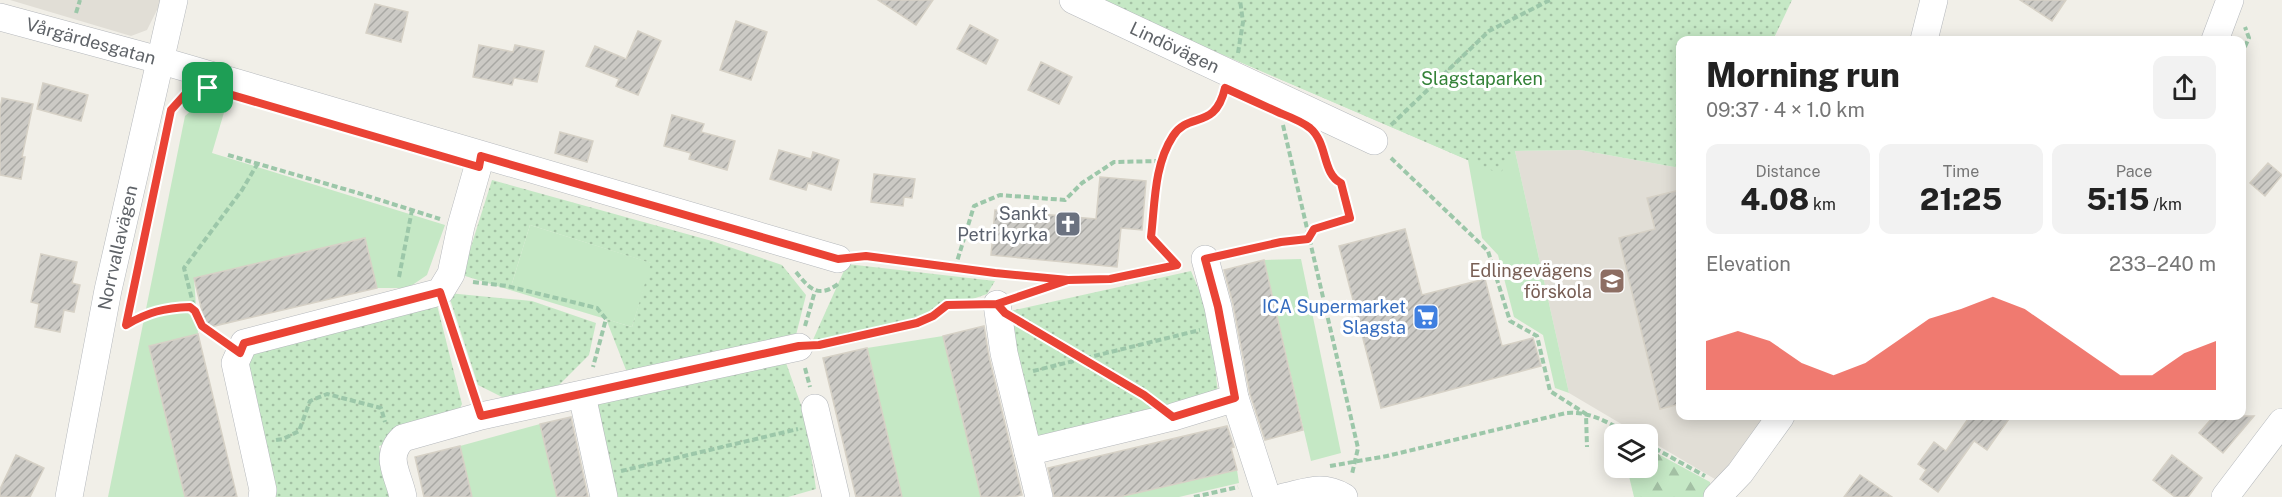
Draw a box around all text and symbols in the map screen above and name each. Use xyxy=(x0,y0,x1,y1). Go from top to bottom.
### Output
street label: Vårgärdesgatan xyxy=(24,13,158,69)
street label: Lindövägen xyxy=(1126,17,1223,77)
text: Morning run xyxy=(1706,56,1900,94)
button: share xyxy=(2153,56,2216,119)
pin xyxy=(182,62,233,113)
park label: Slagstaparken xyxy=(1421,68,1543,89)
icon: arrive xyxy=(191,71,224,104)
text: 09:37 · 4 × 1.0 km xyxy=(1706,98,1865,122)
text: Distance xyxy=(1756,162,1820,181)
text: Time xyxy=(1943,162,1979,181)
text: Pace xyxy=(2116,162,2152,181)
text: 4.08 xyxy=(1740,181,1809,217)
text: 21:25 xyxy=(1920,181,2002,217)
text: 5:15 xyxy=(2086,181,2149,217)
street label: Norrvallavägen xyxy=(93,183,142,312)
text: km xyxy=(1809,195,1836,214)
text: /km xyxy=(2149,195,2182,214)
place label: Sankt Petri kyrka xyxy=(957,203,1048,245)
church icon: Sankt Petri kyrka xyxy=(1053,209,1083,239)
text: Elevation xyxy=(1706,252,1791,276)
text: 233–240 m xyxy=(2109,252,2216,276)
place label: Edlingevägens förskola xyxy=(1470,260,1592,302)
school or university icon: Edlingevägens förskola xyxy=(1597,266,1627,296)
place label: ICA Supermarket Slagsta xyxy=(1262,296,1406,338)
supermarket icon: ICA Supermarket Slagsta xyxy=(1411,302,1441,332)
map controls xyxy=(1604,424,1658,478)
button: layers xyxy=(1604,424,1658,478)

